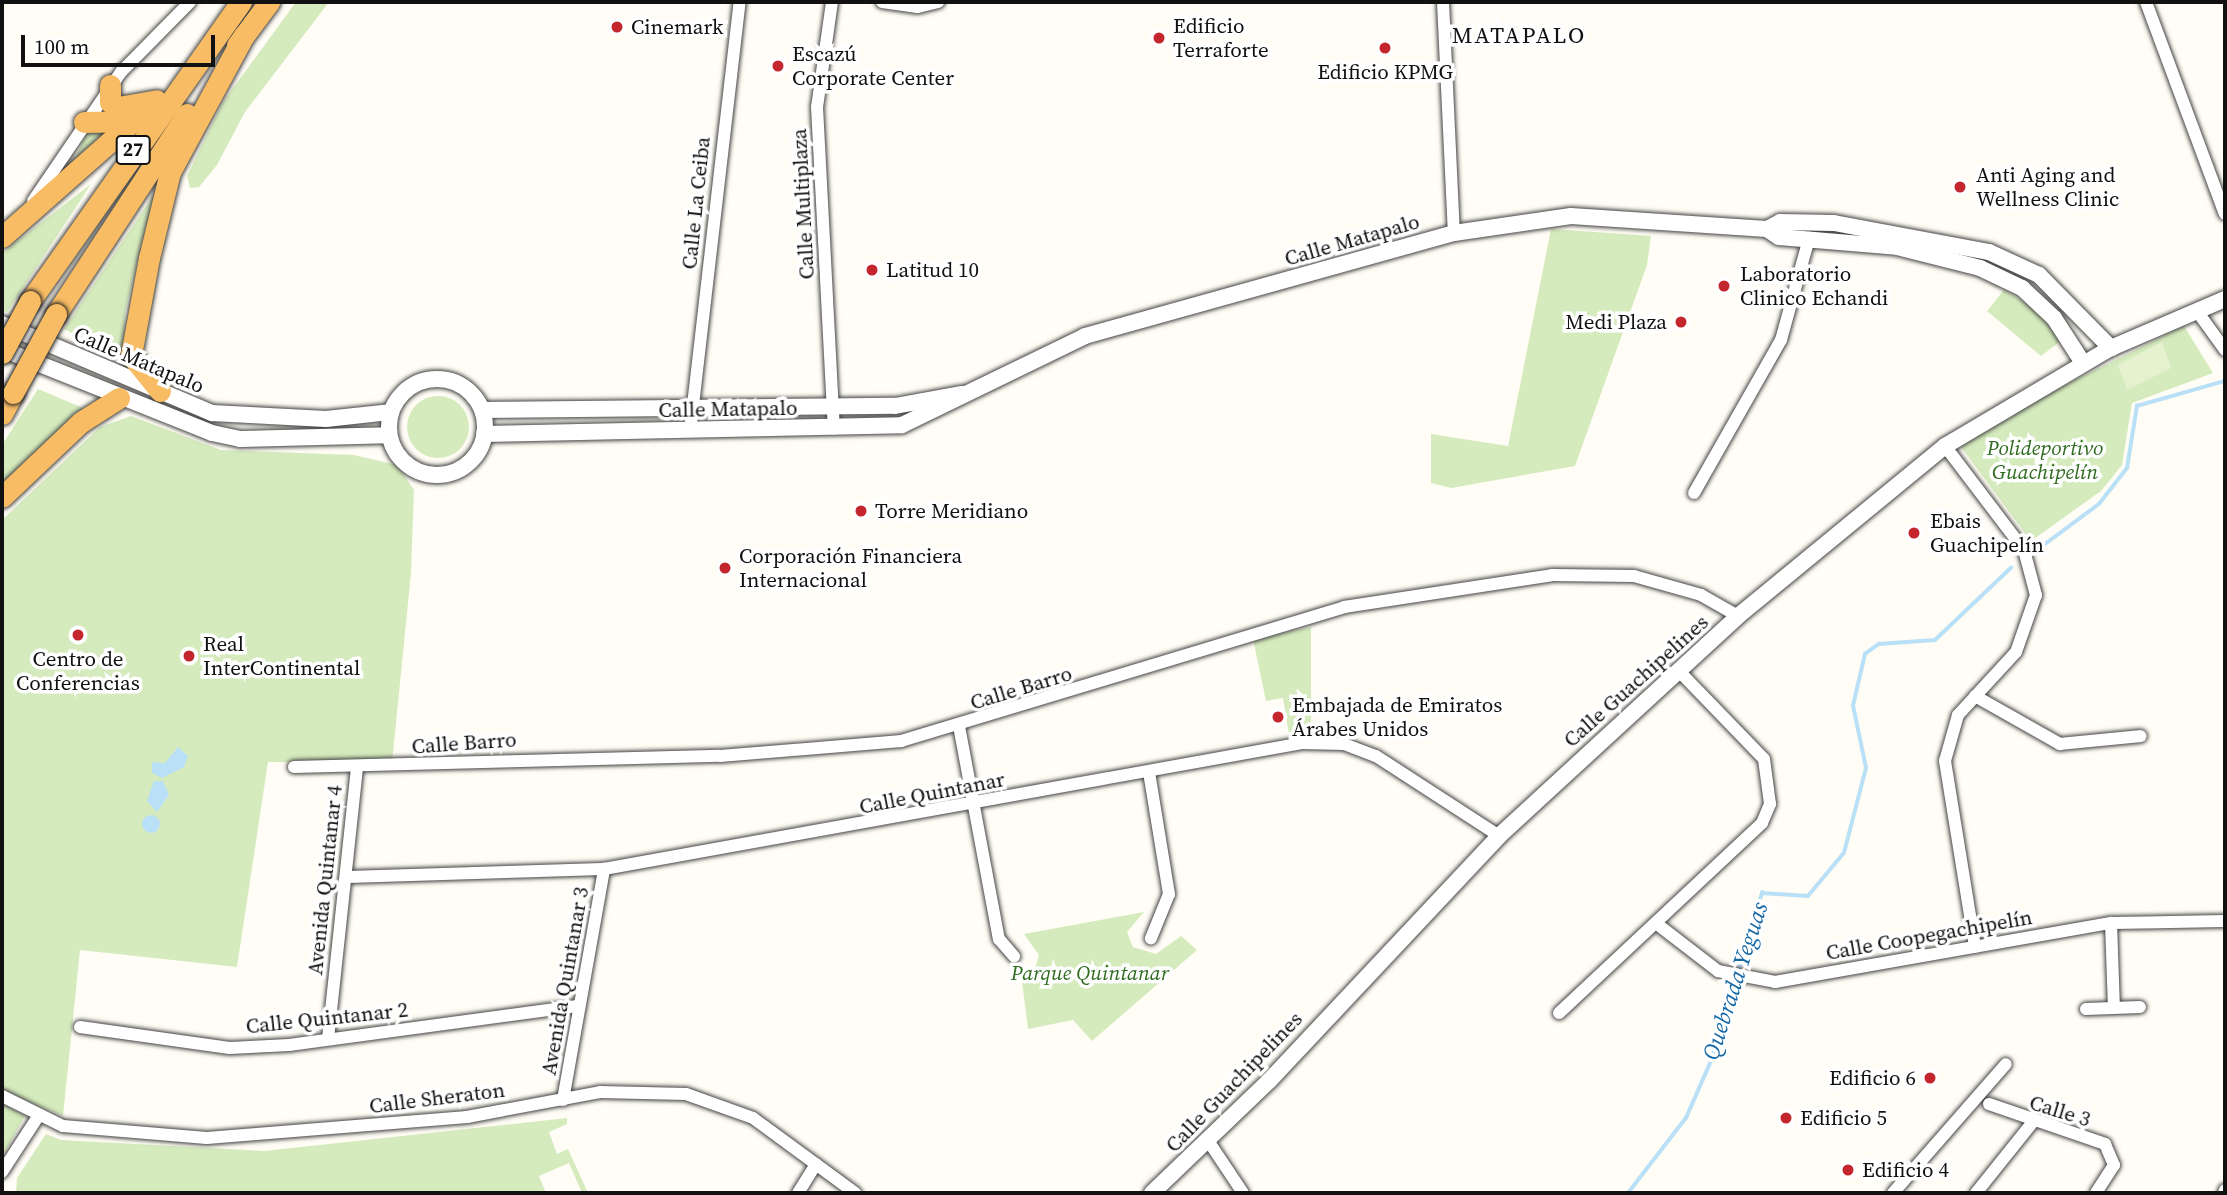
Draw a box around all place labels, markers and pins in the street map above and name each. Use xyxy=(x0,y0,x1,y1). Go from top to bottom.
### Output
place label: Edificio Terraforte xyxy=(1173,13,1269,63)
place label: Cinemark xyxy=(631,14,724,40)
marker: Cinemark xyxy=(609,19,625,35)
marker: Edificio Terraforte xyxy=(1151,30,1167,46)
marker: Edificio KPMG xyxy=(1377,40,1393,56)
place label: Escazú Corporate Center xyxy=(792,41,954,91)
marker: Escazú Corporate Center xyxy=(770,58,786,74)
place label: Edificio KPMG xyxy=(1317,59,1453,85)
place label: Anti Aging and Wellness Clinic xyxy=(1976,162,2119,212)
marker: Anti Aging and Wellness Clinic xyxy=(1950,177,1970,197)
place label: Latitud 10 xyxy=(886,257,979,283)
place label: Laboratorio Clinico Echandi xyxy=(1740,261,1888,311)
marker: Latitud 10 xyxy=(864,262,880,278)
marker: Laboratorio Clinico Echandi xyxy=(1714,276,1734,296)
place label: Medi Plaza xyxy=(1565,309,1667,335)
marker: Medi Plaza xyxy=(1673,314,1689,330)
place label: Torre Meridiano xyxy=(875,498,1028,524)
marker: Torre Meridiano xyxy=(853,503,869,519)
place label: Ebais Guachipelín xyxy=(1930,508,2044,558)
marker: Ebais Guachipelín xyxy=(1904,523,1924,543)
place label: Corporación Financiera Internacional xyxy=(739,543,962,593)
marker: Corporación Financiera Internacional xyxy=(717,560,733,576)
marker: Centro de Conferencias xyxy=(70,627,86,643)
place label: Real InterContinental xyxy=(203,631,360,681)
place label: Centro de Conferencias xyxy=(16,646,140,696)
marker: Real InterContinental xyxy=(181,648,197,664)
place label: Embajada de Emiratos Árabes Unidos xyxy=(1292,692,1502,742)
marker: Embajada de Emiratos Árabes Unidos xyxy=(1270,709,1286,725)
place label: Edificio 6 xyxy=(1829,1065,1916,1091)
marker: Edificio 6 xyxy=(1922,1070,1938,1086)
place label: Edificio 5 xyxy=(1800,1105,1887,1131)
marker: Edificio 5 xyxy=(1778,1110,1794,1126)
place label: Edificio 4 xyxy=(1862,1157,1949,1183)
marker: Edificio 4 xyxy=(1840,1162,1856,1178)

